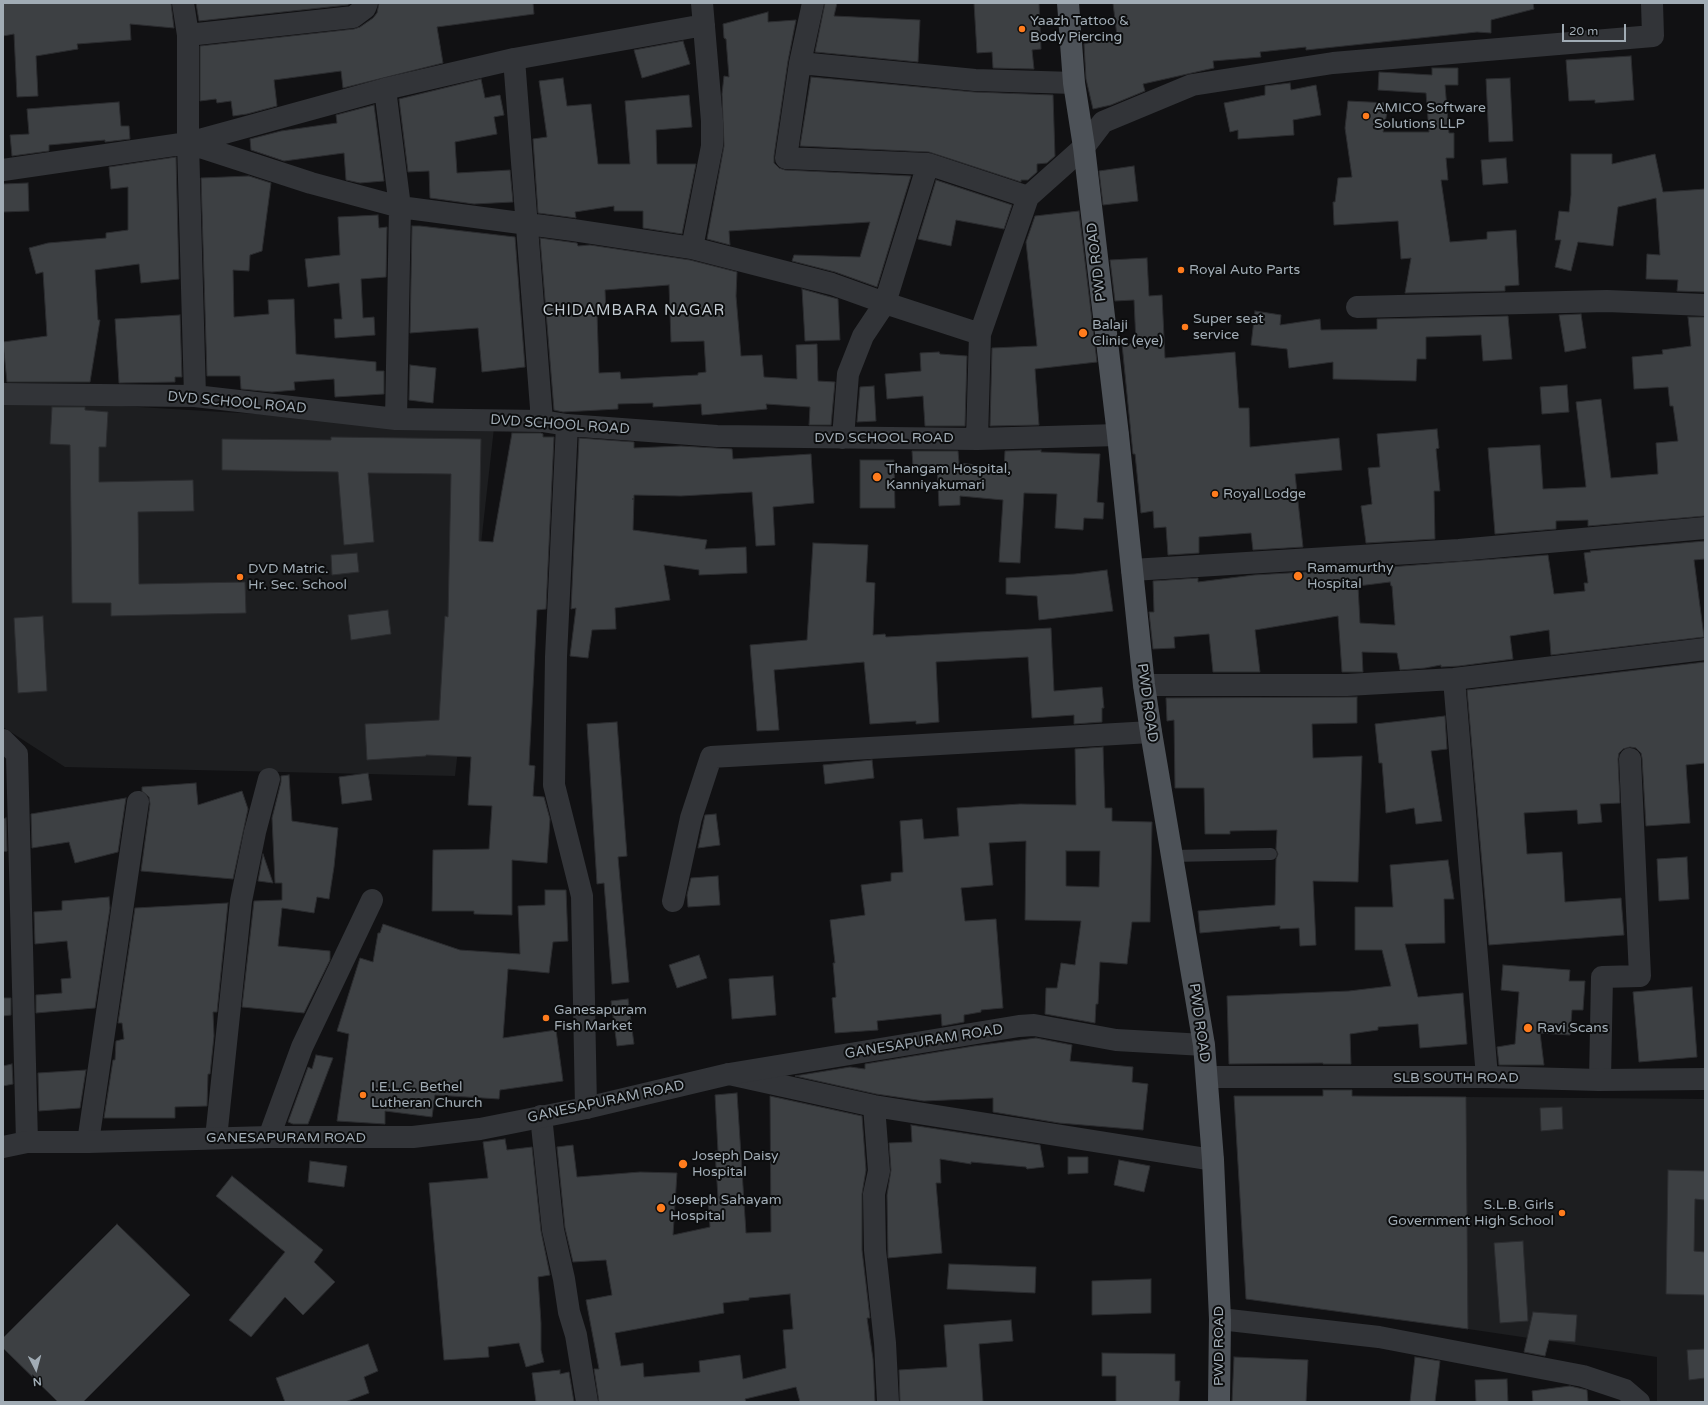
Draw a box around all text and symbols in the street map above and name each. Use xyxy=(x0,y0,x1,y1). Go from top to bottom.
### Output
place label: Yaazh Tattoo & Body Piercing xyxy=(1030,13,1129,46)
scale bar xyxy=(1564,16,1628,42)
marker: Yaazh Tattoo & Body Piercing xyxy=(1017,24,1027,34)
text: 20 m xyxy=(1569,24,1598,38)
place label: AMICO Software Solutions LLP xyxy=(1374,100,1486,132)
marker: AMICO Software Solutions LLP xyxy=(1361,111,1371,121)
street label: PWD ROAD xyxy=(1084,221,1110,303)
place label: Royal Auto Parts xyxy=(1189,262,1300,278)
marker: Royal Auto Parts xyxy=(1176,265,1186,275)
district label: CHIDAMBARA NAGAR xyxy=(543,302,725,320)
place label: Super seat service xyxy=(1193,311,1263,344)
place label: Balaji Clinic (eye) xyxy=(1092,317,1163,350)
marker: Super seat service xyxy=(1180,322,1190,332)
marker: Balaji Clinic (eye) xyxy=(1077,327,1089,339)
street label: DVD SCHOOL ROAD xyxy=(167,389,307,417)
street label: DVD SCHOOL ROAD xyxy=(490,412,630,438)
street label: DVD SCHOOL ROAD xyxy=(814,430,954,446)
place label: Thangam Hospital, Kanniyakumari xyxy=(886,461,1011,494)
marker: Thangam Hospital, Kanniyakumari xyxy=(871,471,883,483)
place label: Royal Lodge xyxy=(1223,486,1306,502)
marker: Royal Lodge xyxy=(1210,489,1220,499)
place label: Ramamurthy Hospital xyxy=(1307,560,1394,592)
place label: DVD Matric. Hr. Sec. School xyxy=(248,561,347,594)
marker: Ramamurthy Hospital xyxy=(1292,570,1304,582)
marker: DVD Matric. Hr. Sec. School xyxy=(235,572,245,582)
street label: PWD ROAD xyxy=(1133,662,1161,744)
street label: PWD ROAD xyxy=(1185,982,1213,1064)
place label: Ganesapuram Fish Market xyxy=(554,1002,647,1034)
marker: Ganesapuram Fish Market xyxy=(541,1013,551,1023)
place label: Ravi Scans xyxy=(1537,1020,1608,1036)
street label: GANESAPURAM ROAD xyxy=(844,1021,1004,1063)
marker: Ravi Scans xyxy=(1522,1022,1534,1034)
street label: SLB SOUTH ROAD xyxy=(1393,1070,1519,1086)
street label: GANESAPURAM ROAD xyxy=(526,1077,686,1127)
place label: I.E.L.C. Bethel Lutheran Church xyxy=(371,1079,483,1112)
marker: I.E.L.C. Bethel Lutheran Church xyxy=(358,1090,368,1100)
street label: GANESAPURAM ROAD xyxy=(206,1130,366,1146)
place label: Joseph Daisy Hospital xyxy=(692,1148,779,1180)
marker: Joseph Daisy Hospital xyxy=(677,1158,689,1170)
place label: Joseph Sahayam Hospital xyxy=(670,1192,782,1224)
place label: S.L.B. Girls Government High School xyxy=(1388,1197,1554,1230)
marker: Joseph Sahayam Hospital xyxy=(655,1202,667,1214)
marker: S.L.B. Girls Government High School xyxy=(1557,1208,1567,1218)
street label: PWD ROAD xyxy=(1211,1306,1227,1386)
north arrow xyxy=(16,1349,56,1389)
text: N xyxy=(32,1375,42,1388)

